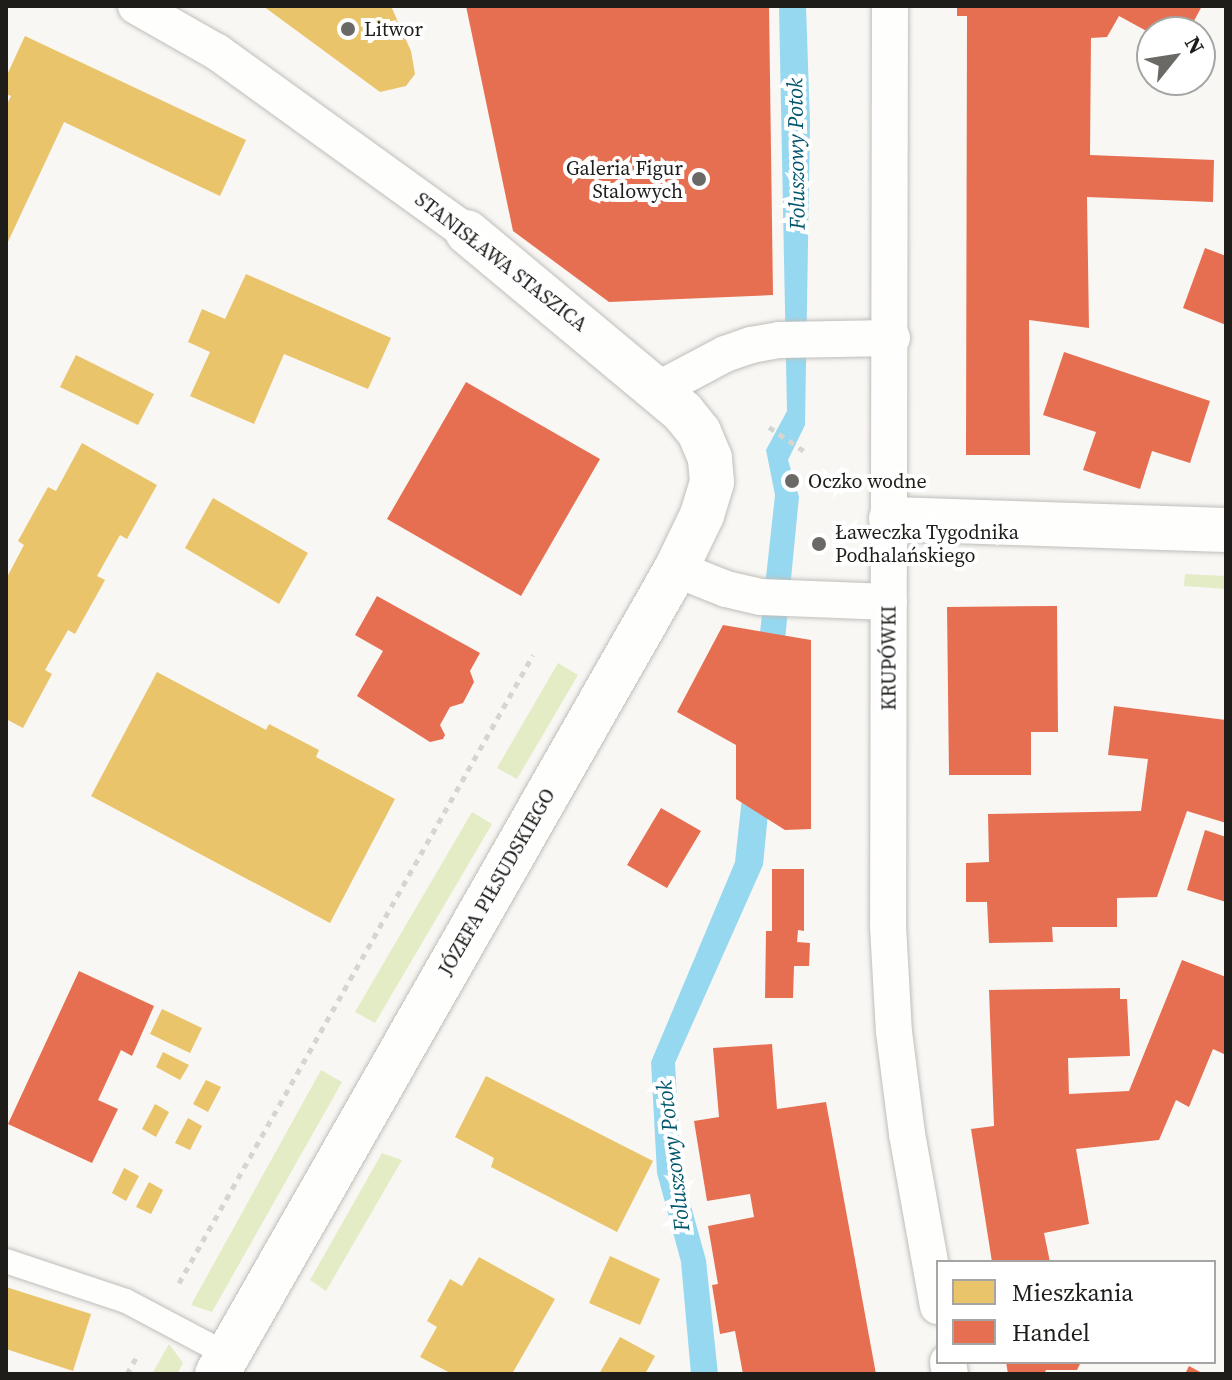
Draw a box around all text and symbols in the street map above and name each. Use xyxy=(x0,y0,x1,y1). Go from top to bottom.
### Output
north arrow xyxy=(1136,16,1216,96)
place label: Litwor xyxy=(364,17,423,41)
marker: Litwor xyxy=(339,20,357,38)
text: N xyxy=(1178,31,1212,59)
water label: Foluszowy Potok xyxy=(781,78,811,230)
place label: Galeria Figur Stalowych xyxy=(566,156,683,203)
marker: Galeria Figur Stalowych xyxy=(690,170,708,188)
street label: STANISŁAWA STASZICA xyxy=(410,187,592,337)
place label: Oczko wodne xyxy=(808,469,927,493)
marker: Oczko wodne xyxy=(783,472,801,490)
place label: Ławeczka Tygodnika Podhalańskiego xyxy=(835,520,1019,567)
marker: Ławeczka Tygodnika Podhalańskiego xyxy=(810,535,828,553)
street label: KRUPÓWKI xyxy=(877,605,901,711)
street label: JÓZEFA PIŁSUDSKIEGO xyxy=(434,784,560,980)
water label: Foluszowy Potok xyxy=(651,1079,695,1233)
legend xyxy=(936,1260,1216,1364)
text: Mieszkania xyxy=(1012,1276,1134,1309)
text: Handel xyxy=(1012,1316,1090,1349)

